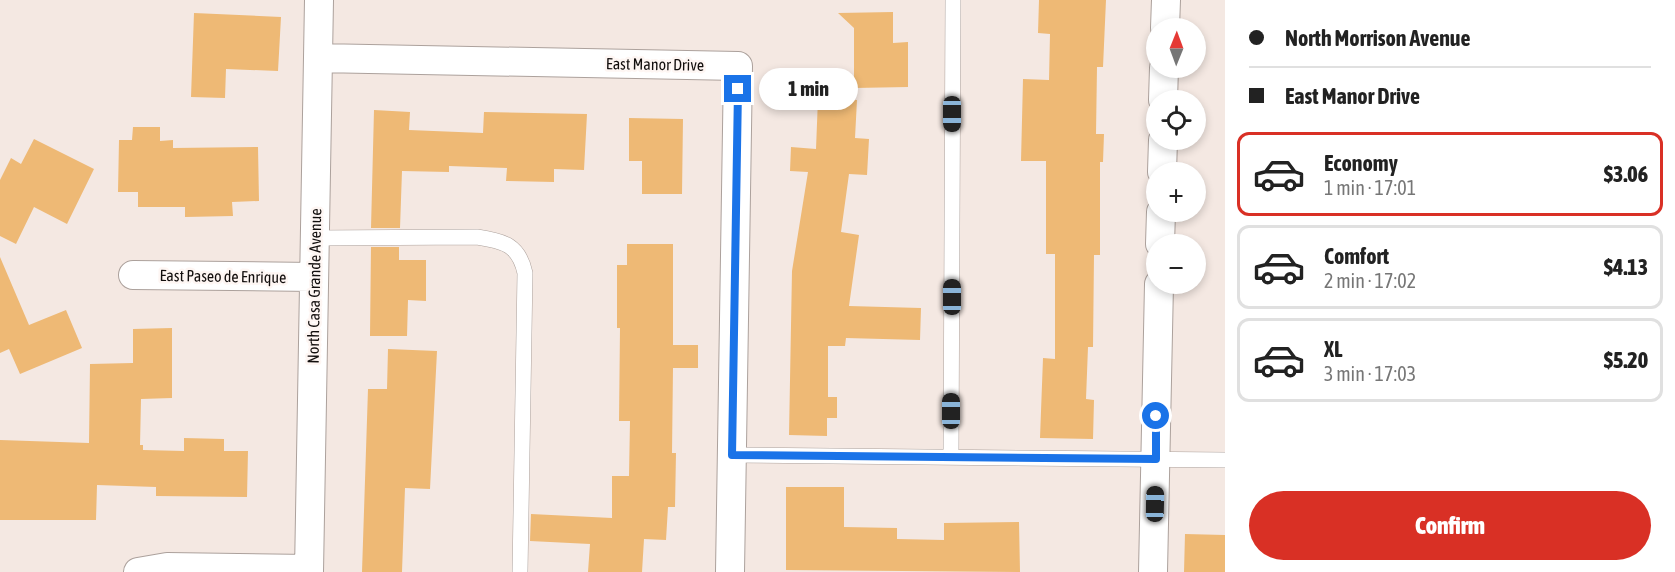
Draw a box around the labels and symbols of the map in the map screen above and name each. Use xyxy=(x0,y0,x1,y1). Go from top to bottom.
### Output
north arrow xyxy=(1146,18,1206,78)
street label: East Manor Drive xyxy=(606,54,704,74)
callout: 1 min xyxy=(759,68,858,110)
route end xyxy=(724,75,751,102)
car xyxy=(943,96,961,132)
street label: North Casa Grande Avenue xyxy=(304,208,324,364)
street label: East Paseo de Enrique xyxy=(159,266,287,287)
car xyxy=(943,279,961,315)
car xyxy=(942,393,960,429)
route start xyxy=(1142,402,1169,429)
car xyxy=(1146,486,1164,522)

